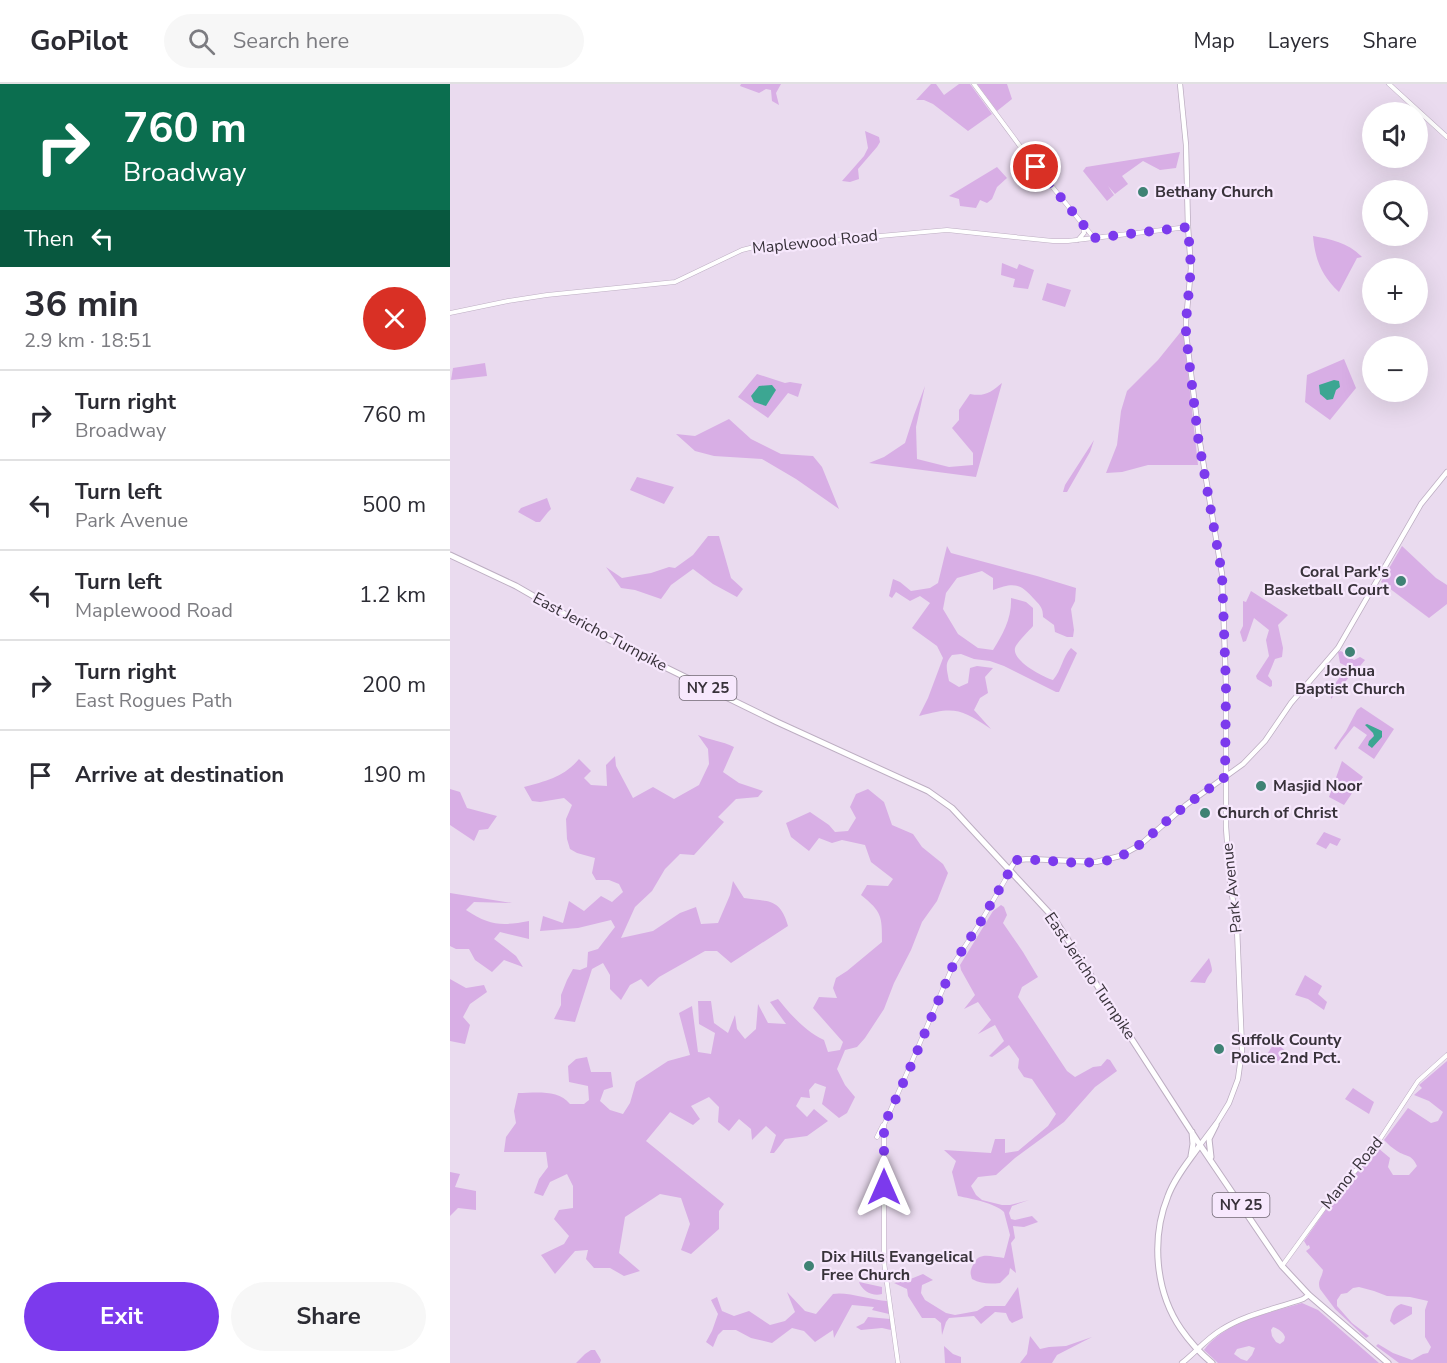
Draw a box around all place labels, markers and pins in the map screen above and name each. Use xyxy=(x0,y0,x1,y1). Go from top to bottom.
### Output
pin xyxy=(1010,141,1061,192)
place label: Bethany Church xyxy=(1155,181,1273,203)
marker: Bethany Church xyxy=(1136,185,1150,199)
place label: Coral Park's Basketball Court xyxy=(1264,561,1390,601)
marker: Coral Park's Basketball Court xyxy=(1394,574,1408,588)
marker: Joshua Baptist Church xyxy=(1343,645,1357,659)
place label: Joshua Baptist Church xyxy=(1295,660,1405,700)
place label: Masjid Noor xyxy=(1273,775,1363,797)
marker: Masjid Noor xyxy=(1254,779,1268,793)
place label: Church of Christ xyxy=(1217,802,1338,824)
marker: Church of Christ xyxy=(1198,806,1212,820)
place label: Suffolk County Police 2nd Pct. xyxy=(1231,1029,1342,1069)
marker: Suffolk County Police 2nd Pct. xyxy=(1212,1042,1226,1056)
place label: Dix Hills Evangelical Free Church xyxy=(821,1246,974,1286)
marker: Dix Hills Evangelical Free Church xyxy=(802,1259,816,1273)

